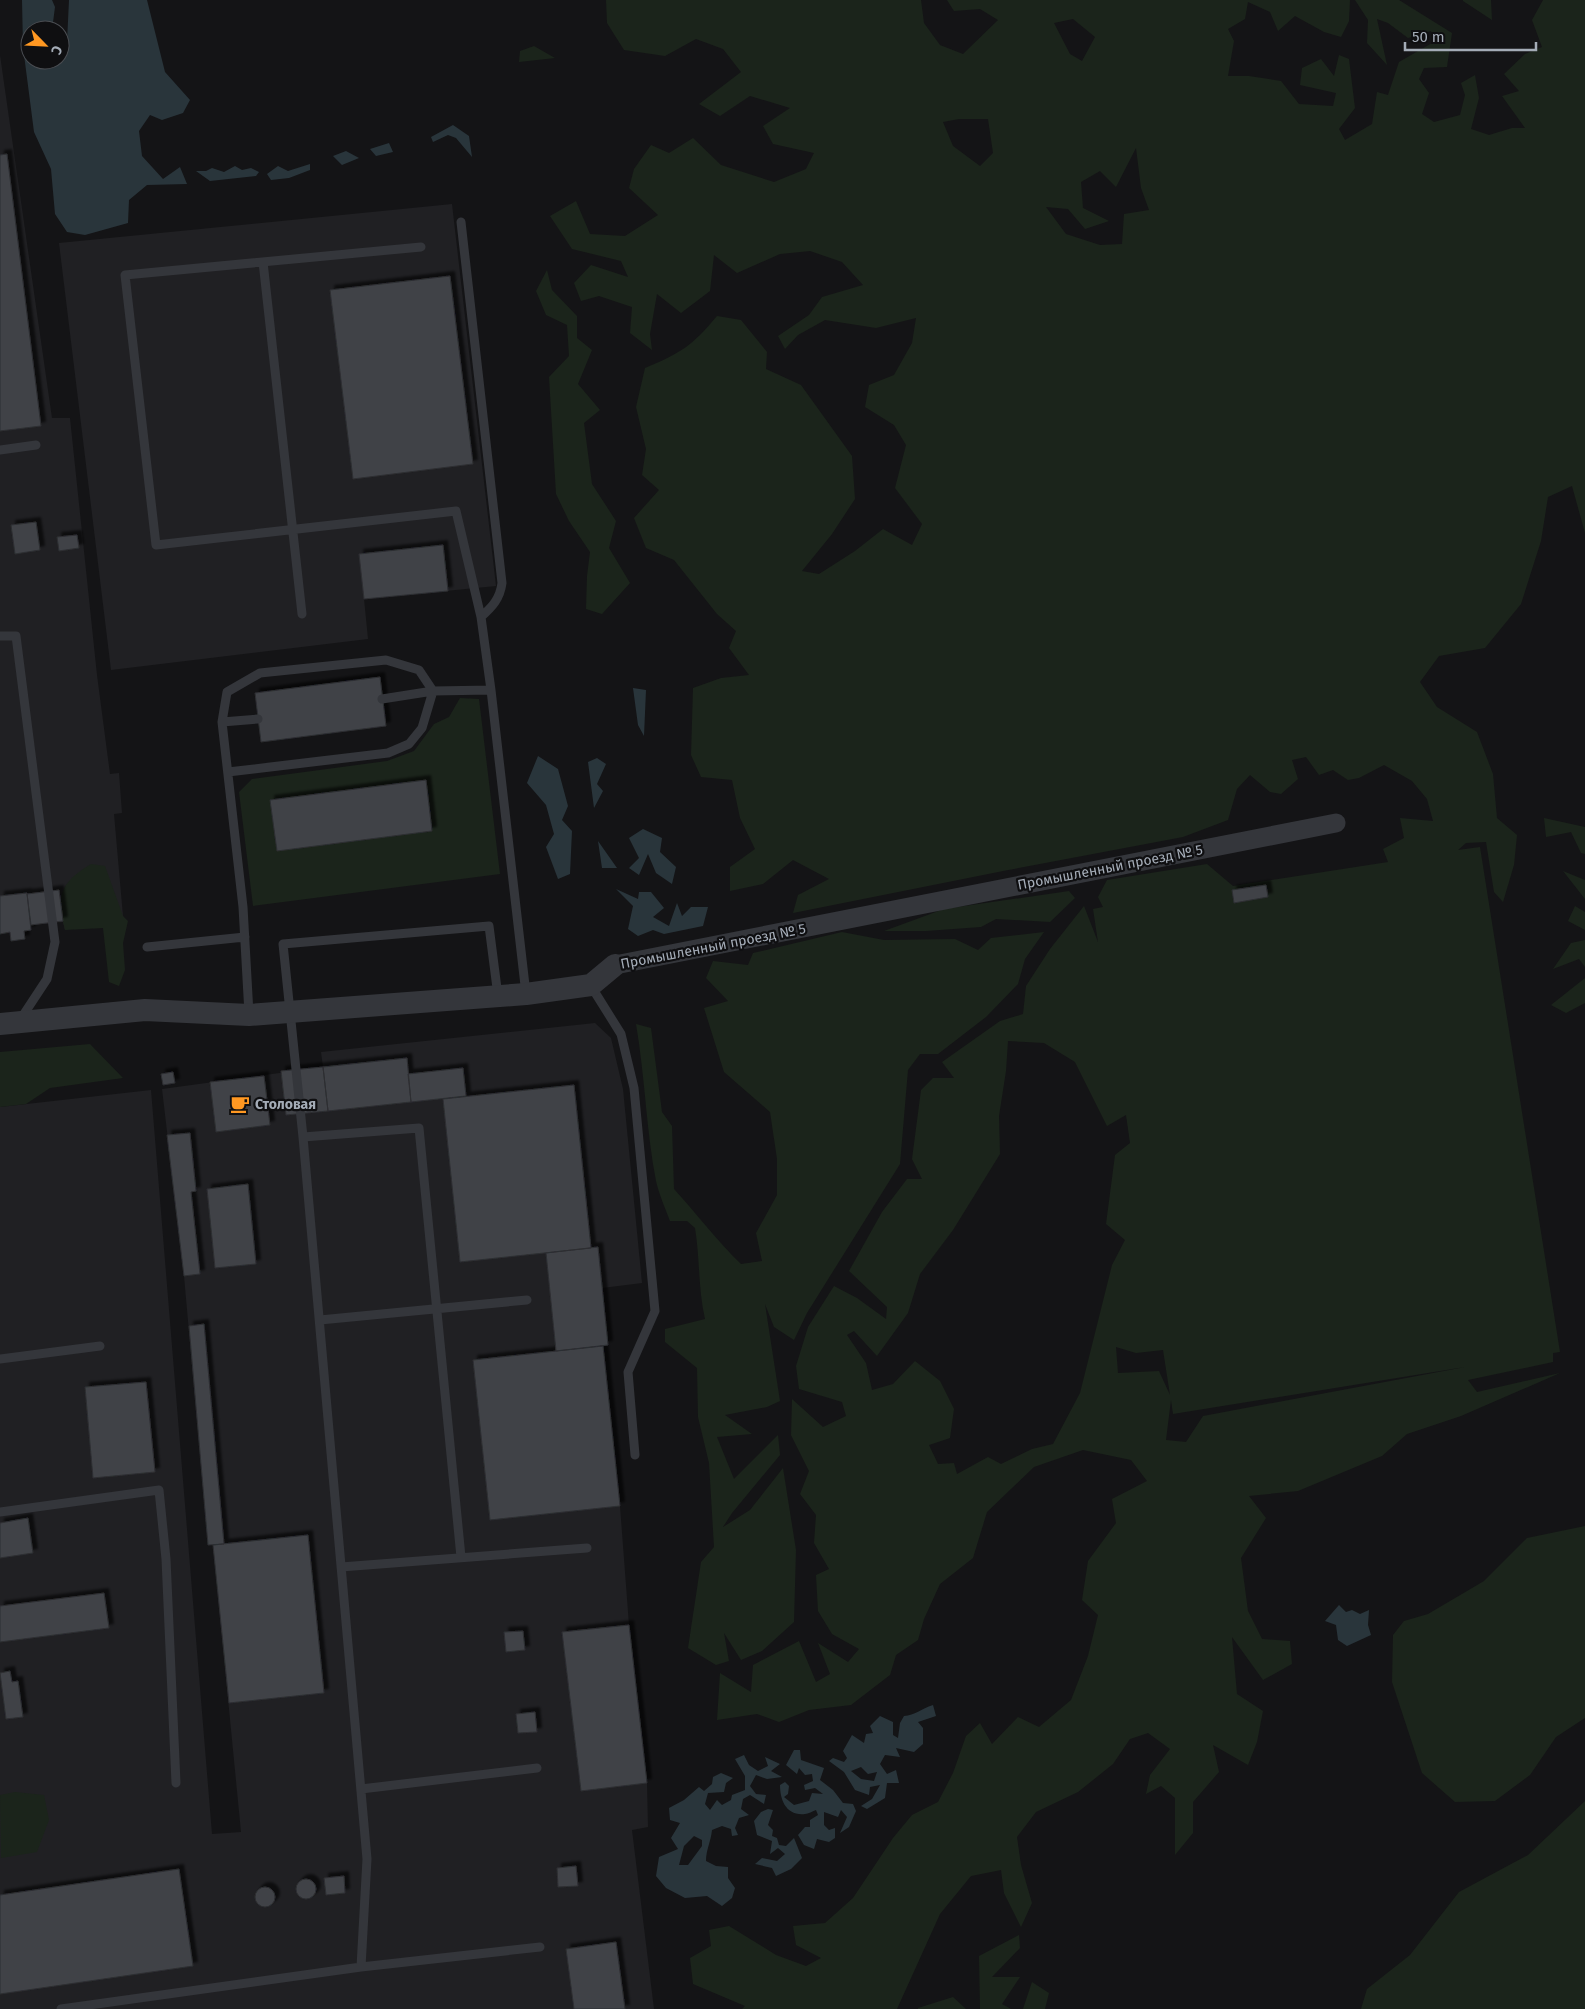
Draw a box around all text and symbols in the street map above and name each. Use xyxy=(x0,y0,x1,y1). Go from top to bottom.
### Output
north arrow xyxy=(20,20,70,70)
scale bar xyxy=(1405,20,1536,52)
text: 50 m xyxy=(1412,28,1445,46)
text: С xyxy=(47,43,66,57)
street label: Промышленный проезд № 5 xyxy=(1016,841,1204,894)
street label: Промышленный проезд № 5 xyxy=(619,920,807,973)
cafe icon: Столовая xyxy=(229,1093,251,1115)
place label: Столовая xyxy=(255,1096,316,1113)

